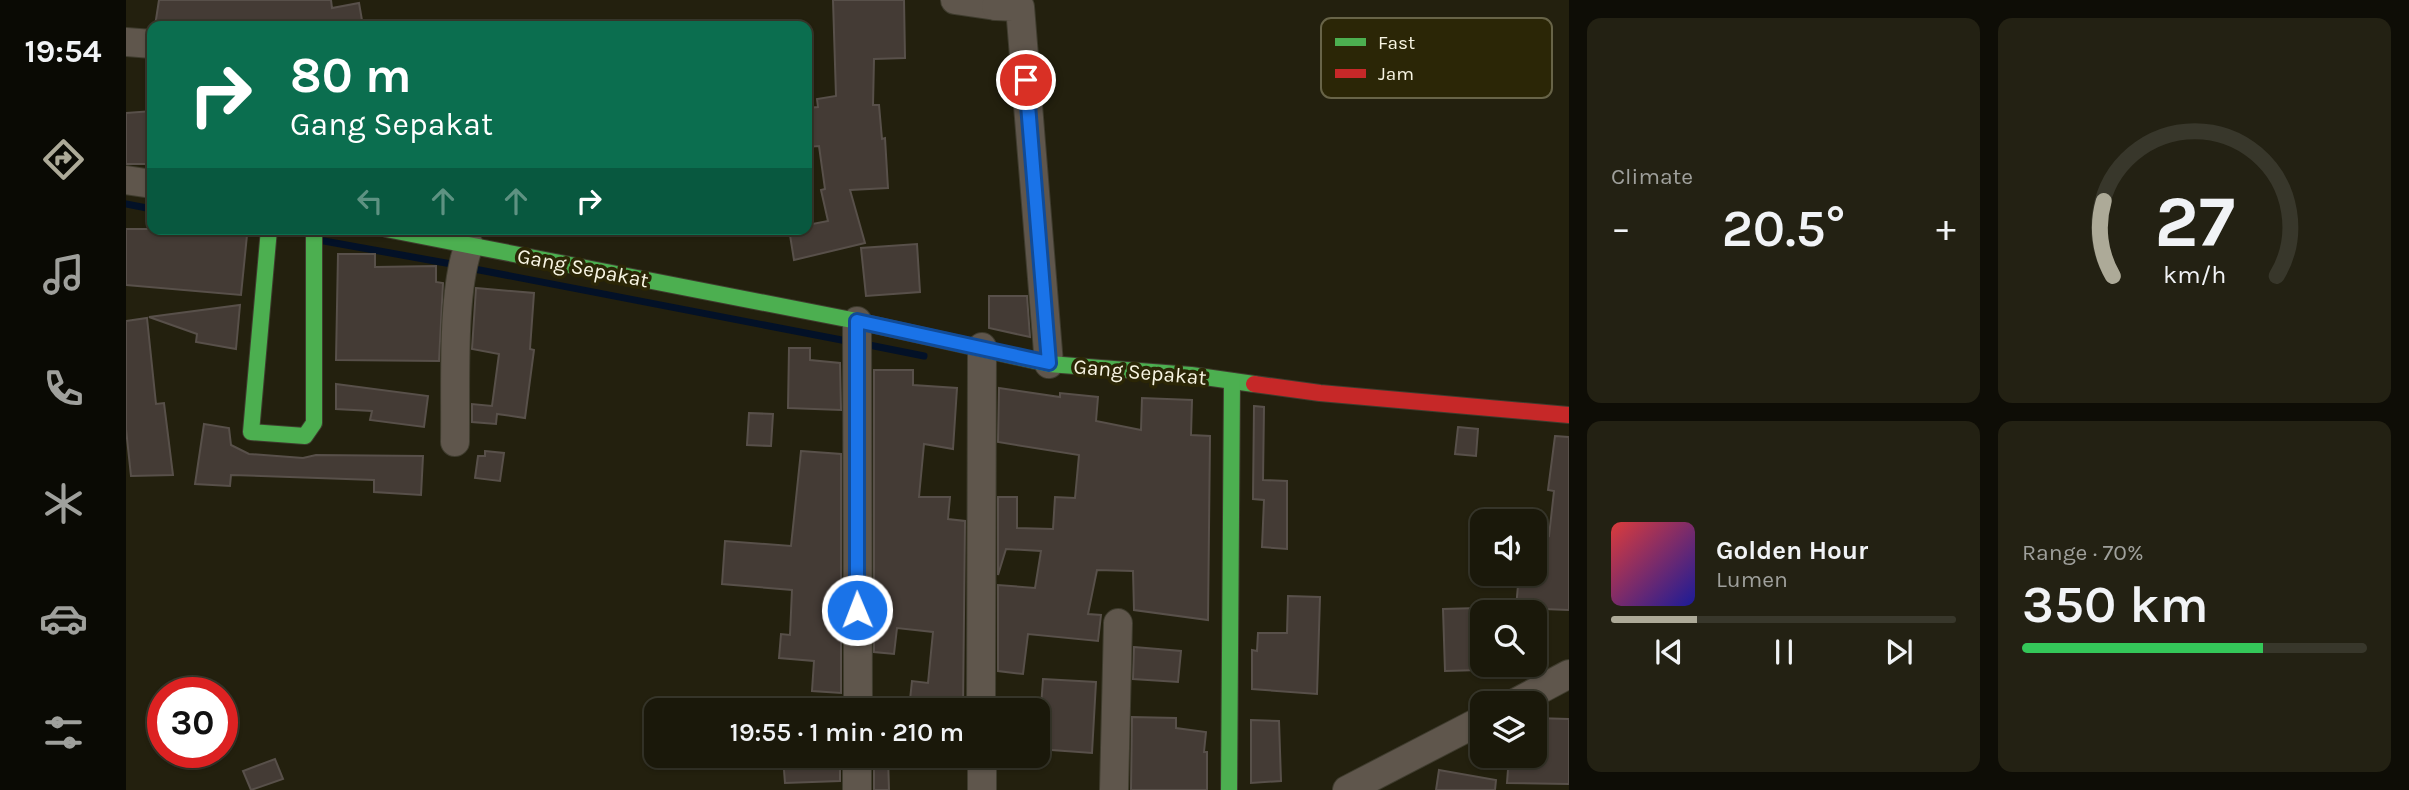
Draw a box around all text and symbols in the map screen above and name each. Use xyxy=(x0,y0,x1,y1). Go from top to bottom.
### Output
legend xyxy=(1321,18,1552,98)
text: Fast xyxy=(1378,32,1415,54)
text: 19:54 xyxy=(24,33,102,70)
text: 80 m xyxy=(290,47,412,104)
icon: right xyxy=(175,49,266,140)
pin xyxy=(996,50,1056,110)
icon: arrive xyxy=(1007,61,1045,99)
text: Jam xyxy=(1378,63,1414,85)
text: Gang Sepakat xyxy=(290,106,493,143)
icon: directions xyxy=(39,135,88,184)
text: Climate xyxy=(1611,163,1693,190)
text: 27 xyxy=(2154,180,2235,265)
icon: left xyxy=(351,182,389,220)
icon: ahead xyxy=(424,182,462,220)
icon: ahead xyxy=(497,182,535,220)
icon: right xyxy=(570,182,608,220)
text: 20.5° xyxy=(1722,198,1845,259)
text: − xyxy=(1611,206,1631,251)
text: + xyxy=(1936,206,1956,251)
street label: Gang Sepakat xyxy=(515,244,651,293)
icon: music xyxy=(39,250,88,299)
text: km/h xyxy=(2163,260,2226,289)
street label: Gang Sepakat xyxy=(1073,354,1207,390)
icon: phone xyxy=(39,364,88,413)
icon: climate xyxy=(39,479,88,528)
map controls xyxy=(1470,509,1547,768)
button: sound xyxy=(1470,509,1547,586)
text: Golden Hour xyxy=(1716,535,1868,566)
text: Range · 70% xyxy=(2022,539,2144,566)
text: Lumen xyxy=(1716,566,1788,593)
position arrow xyxy=(820,573,894,647)
text: 350 km xyxy=(2022,574,2209,635)
icon: car xyxy=(39,594,88,643)
button: search xyxy=(1470,600,1547,677)
icon: previous xyxy=(1650,633,1688,671)
icon: pause xyxy=(1765,633,1803,671)
icon: next xyxy=(1880,633,1918,671)
speed limit sign: 30 xyxy=(147,677,238,768)
button: layers xyxy=(1470,691,1547,768)
icon: filters xyxy=(39,708,88,757)
text: 19:55 · 1 min · 210 m xyxy=(730,717,964,748)

